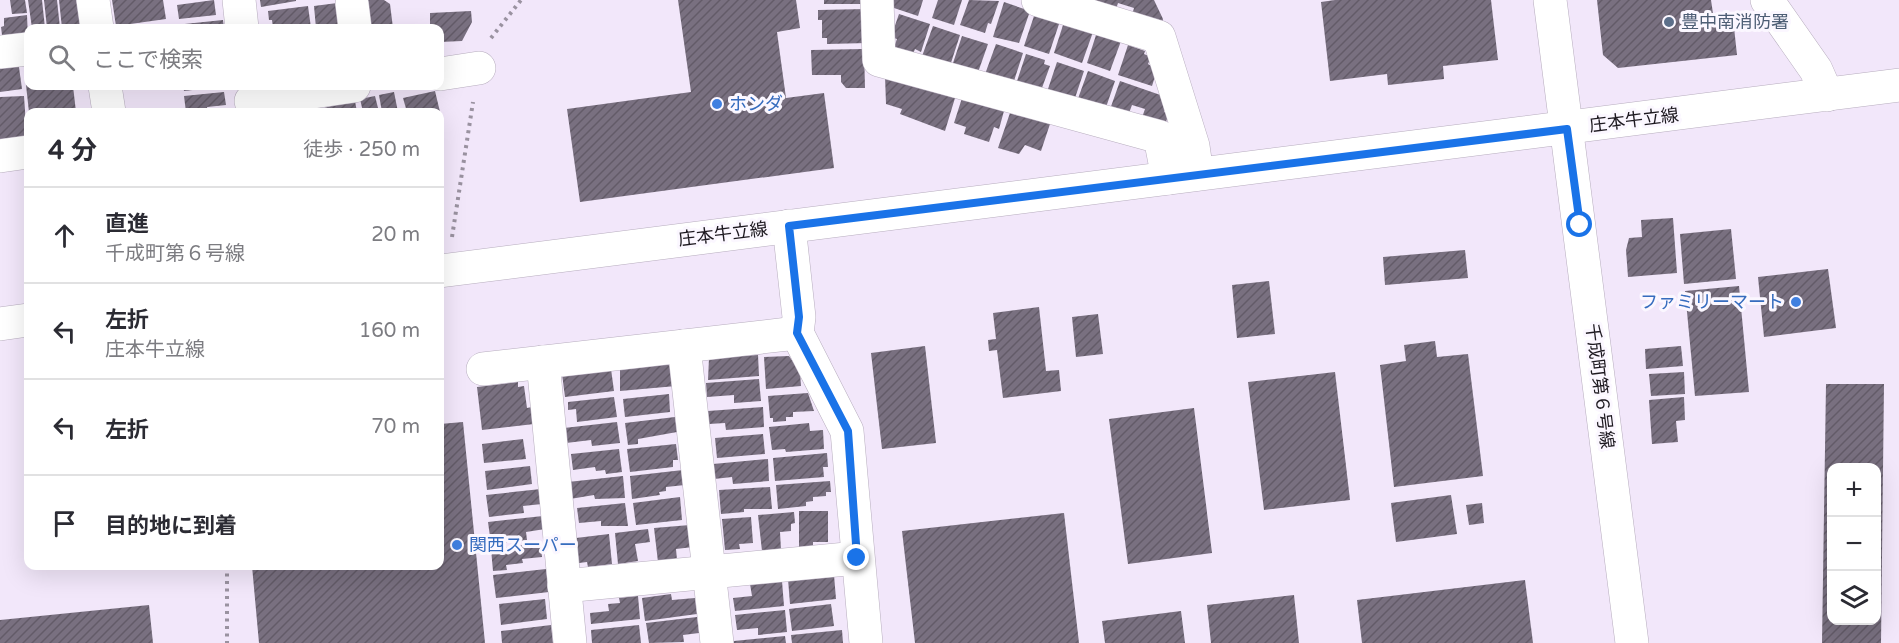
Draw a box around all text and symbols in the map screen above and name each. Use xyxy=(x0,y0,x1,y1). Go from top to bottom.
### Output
place label: 豊中南消防署 xyxy=(1681,11,1789,33)
marker: 豊中南消防署 xyxy=(1662,15,1676,29)
search box xyxy=(24,24,444,90)
icon: search xyxy=(45,41,78,74)
text: ここで検索 xyxy=(93,47,203,73)
place label: ホンダ xyxy=(729,93,783,115)
marker: ホンダ xyxy=(710,97,724,111)
street label: 庄本牛立線 xyxy=(1588,104,1680,136)
text: 4 分 xyxy=(48,135,97,166)
text: 徒歩 · 250 m xyxy=(303,138,420,162)
text: 直進 xyxy=(105,211,149,237)
route start xyxy=(1566,211,1592,237)
street label: 庄本牛立線 xyxy=(677,218,769,250)
icon: ahead xyxy=(48,219,81,252)
text: 20 m xyxy=(371,223,420,247)
text: 千成町第６号線 xyxy=(105,242,245,266)
place label: ファミリーマート xyxy=(1640,291,1784,313)
marker: ファミリーマート xyxy=(1789,295,1803,309)
text: 左折 xyxy=(105,307,149,333)
icon: left xyxy=(48,315,81,348)
text: 160 m xyxy=(359,319,420,343)
street label: 千成町第６号線 xyxy=(1581,322,1619,450)
text: 庄本牛立線 xyxy=(105,338,205,362)
icon: left xyxy=(48,411,81,444)
text: 70 m xyxy=(371,415,420,439)
text: 左折 xyxy=(105,417,149,443)
map controls xyxy=(1827,463,1881,625)
button: + xyxy=(1827,463,1881,517)
icon: arrive xyxy=(48,507,81,540)
text: 目的地に到着 xyxy=(105,513,237,539)
button: − xyxy=(1827,517,1881,571)
place label: 関西スーパー xyxy=(469,534,577,556)
marker: 関西スーパー xyxy=(450,538,464,552)
route end xyxy=(843,544,869,570)
button: layers xyxy=(1827,571,1881,625)

